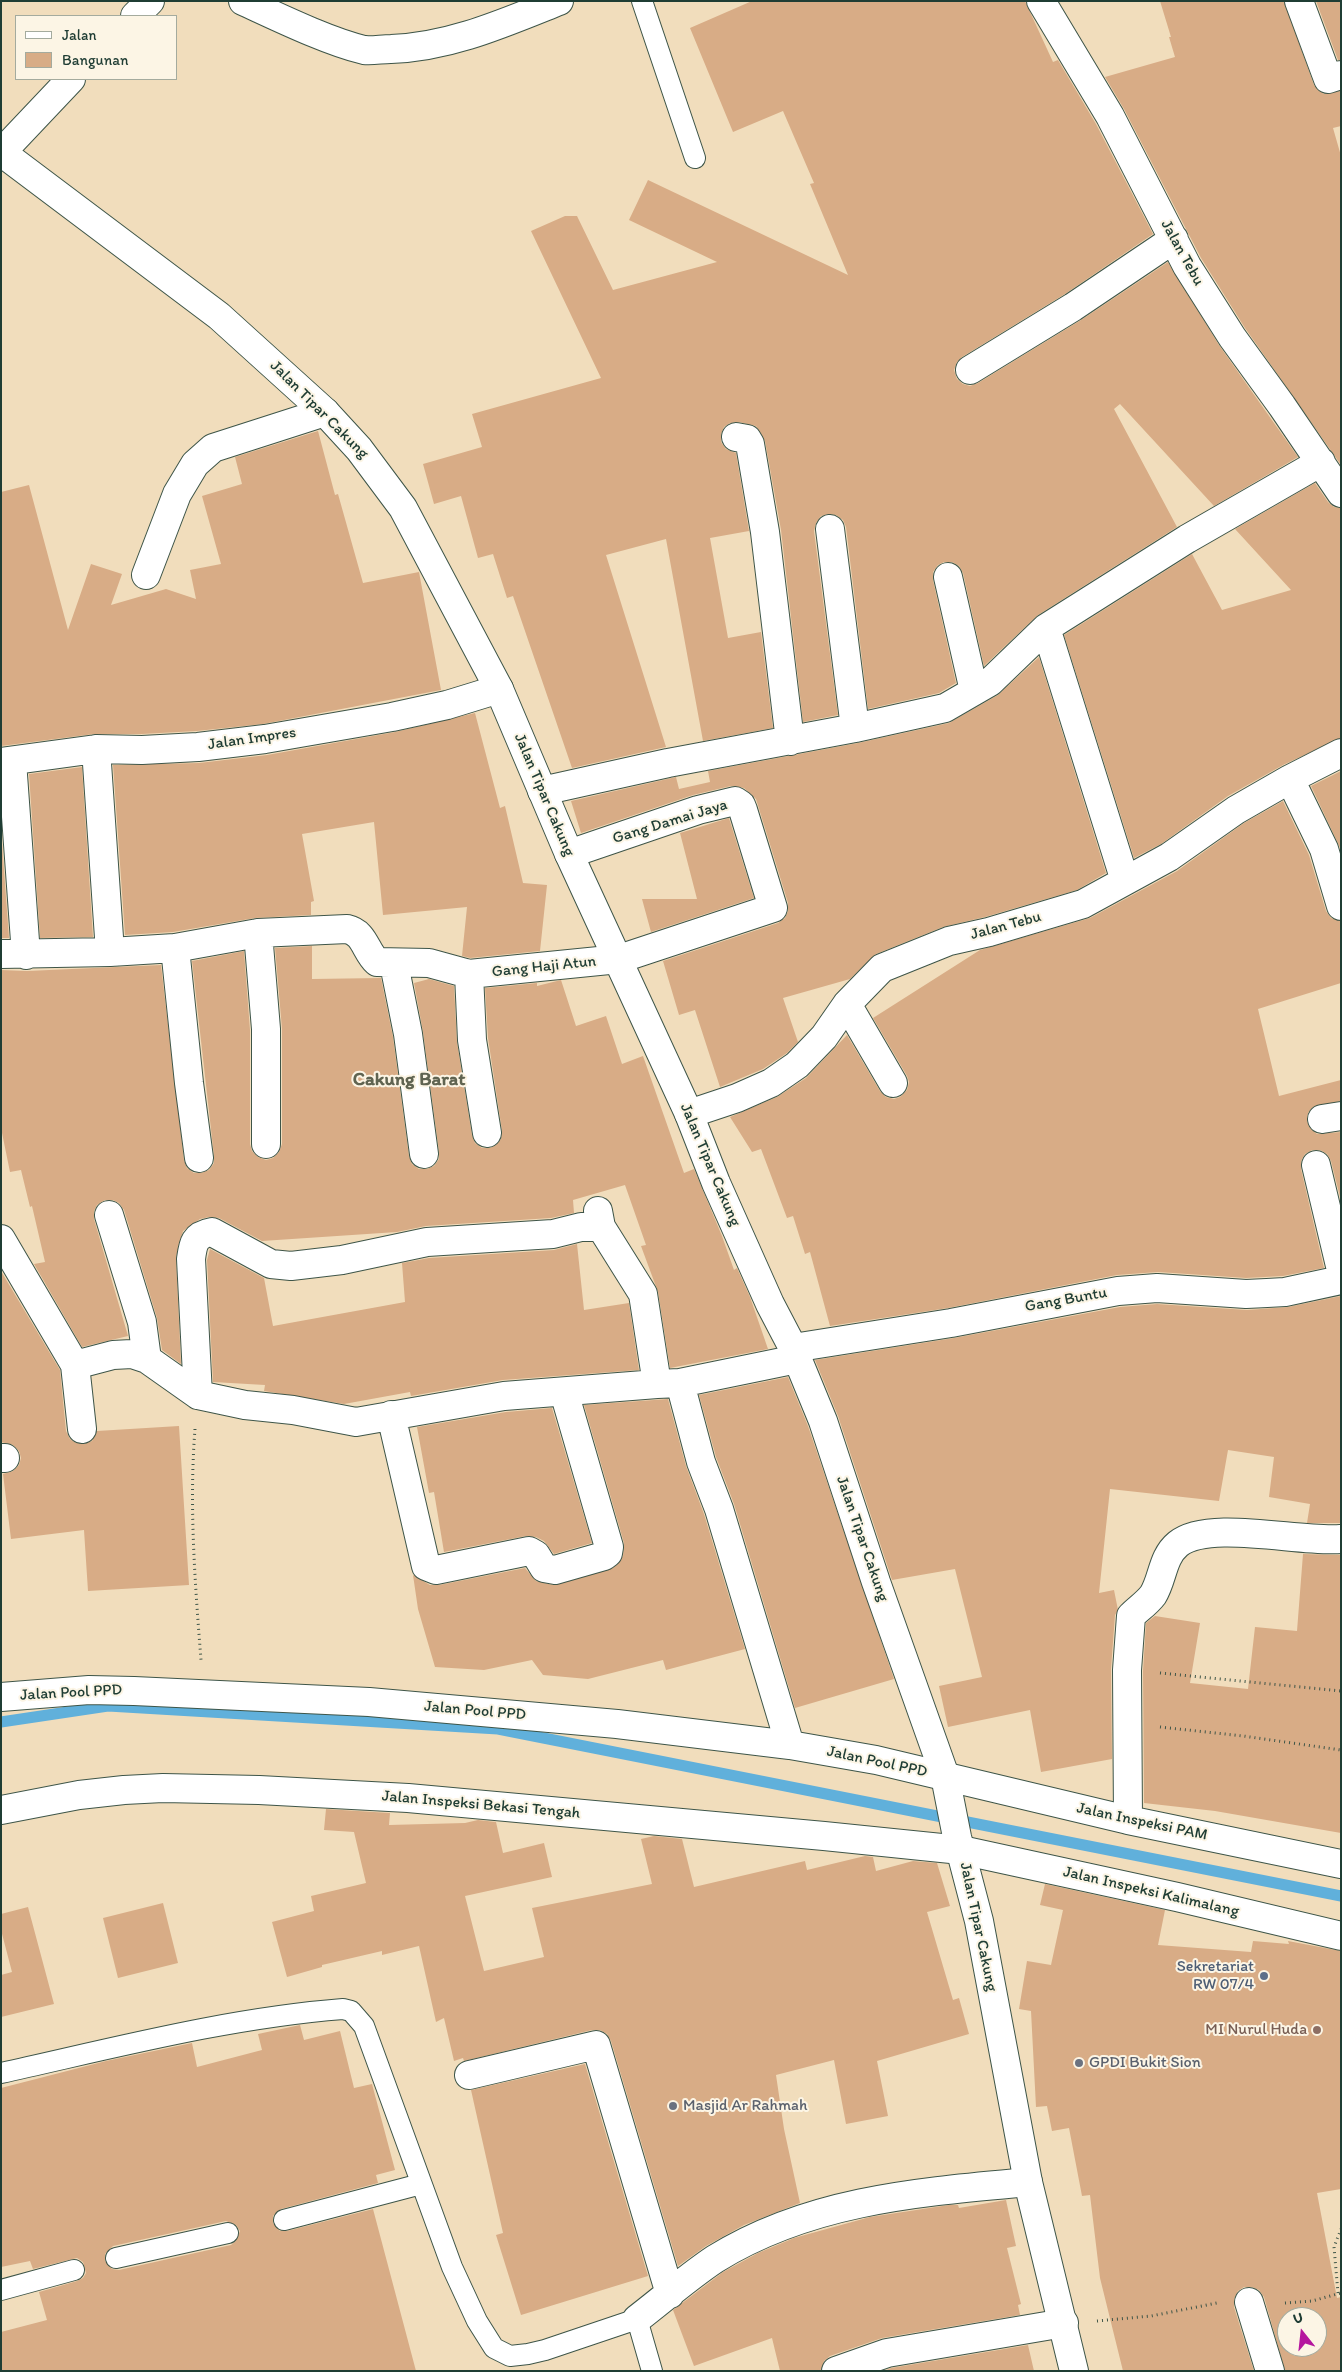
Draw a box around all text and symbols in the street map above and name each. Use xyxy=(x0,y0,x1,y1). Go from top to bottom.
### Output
legend xyxy=(15,15,178,80)
text: Jalan xyxy=(62,26,96,44)
text: Bangunan xyxy=(62,51,129,69)
street label: Jalan Tebu xyxy=(1156,217,1208,289)
street label: Jalan Tipar Cakung xyxy=(266,357,372,463)
street label: Jalan Impres xyxy=(207,723,297,755)
street label: Jalan Tipar Cakung xyxy=(509,731,579,859)
street label: Gang Damai Jaya xyxy=(610,795,730,849)
street label: Jalan Tebu xyxy=(969,907,1043,945)
street label: Gang Haji Atun xyxy=(491,952,597,982)
district label: Cakung Barat xyxy=(353,1069,465,1091)
street label: Jalan Tipar Cakung xyxy=(675,1101,745,1229)
street label: Gang Buntu xyxy=(1023,1283,1109,1317)
street label: Jalan Tipar Cakung xyxy=(831,1474,893,1604)
street label: Jalan Pool PPD xyxy=(19,1681,123,1705)
street label: Jalan Pool PPD xyxy=(423,1697,527,1725)
street label: Jalan Pool PPD xyxy=(825,1742,929,1782)
street label: Jalan Inspeksi Bekasi Tengah xyxy=(381,1787,581,1823)
street label: Jalan Inspeksi PAM xyxy=(1075,1799,1209,1845)
street label: Jalan Tipar Cakung xyxy=(955,1861,1001,1993)
street label: Jalan Inspeksi Kalimalang xyxy=(1061,1862,1241,1922)
place label: Sekretariat RW 07/4 xyxy=(1177,1957,1254,1995)
marker: Sekretariat RW 07/4 xyxy=(1258,1970,1270,1982)
place label: MI Nurul Huda xyxy=(1205,2020,1307,2040)
marker: MI Nurul Huda xyxy=(1311,2024,1323,2036)
place label: GPDI Bukit Sion xyxy=(1089,2053,1201,2073)
marker: GPDI Bukit Sion xyxy=(1073,2057,1085,2069)
place label: Masjid Ar Rahmah xyxy=(683,2096,807,2116)
marker: Masjid Ar Rahmah xyxy=(667,2100,679,2112)
north arrow xyxy=(1277,2307,1327,2357)
text: U xyxy=(1291,2309,1305,2328)

